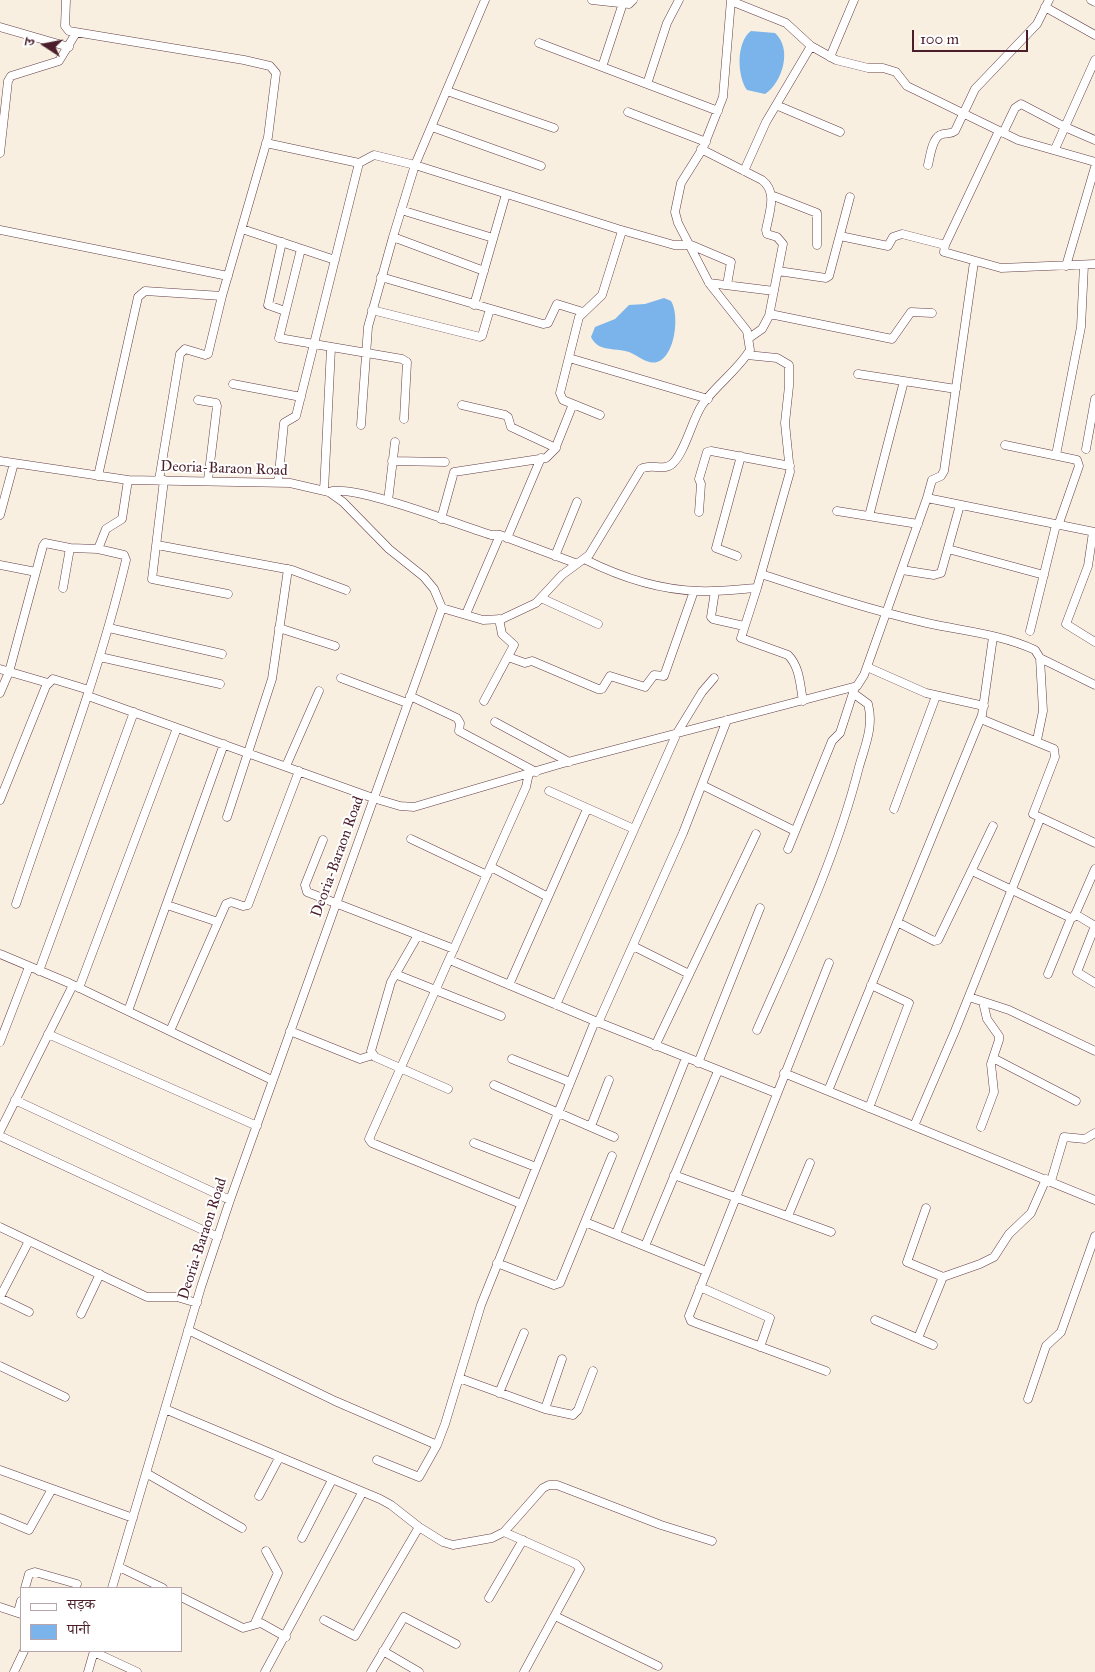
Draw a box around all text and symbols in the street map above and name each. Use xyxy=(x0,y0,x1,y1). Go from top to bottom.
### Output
north arrow xyxy=(20,20,70,70)
scale bar xyxy=(915,20,1031,52)
text: 100 m xyxy=(920,30,959,48)
text: उ xyxy=(21,37,39,47)
street label: Deoria-Baraon Road xyxy=(160,458,288,480)
street label: Deoria-Baraon Road xyxy=(308,794,368,920)
street label: Deoria-Baraon Road xyxy=(175,1176,231,1302)
legend xyxy=(20,1587,182,1652)
text: सड़क xyxy=(67,1595,95,1613)
text: पानी xyxy=(67,1620,90,1638)

